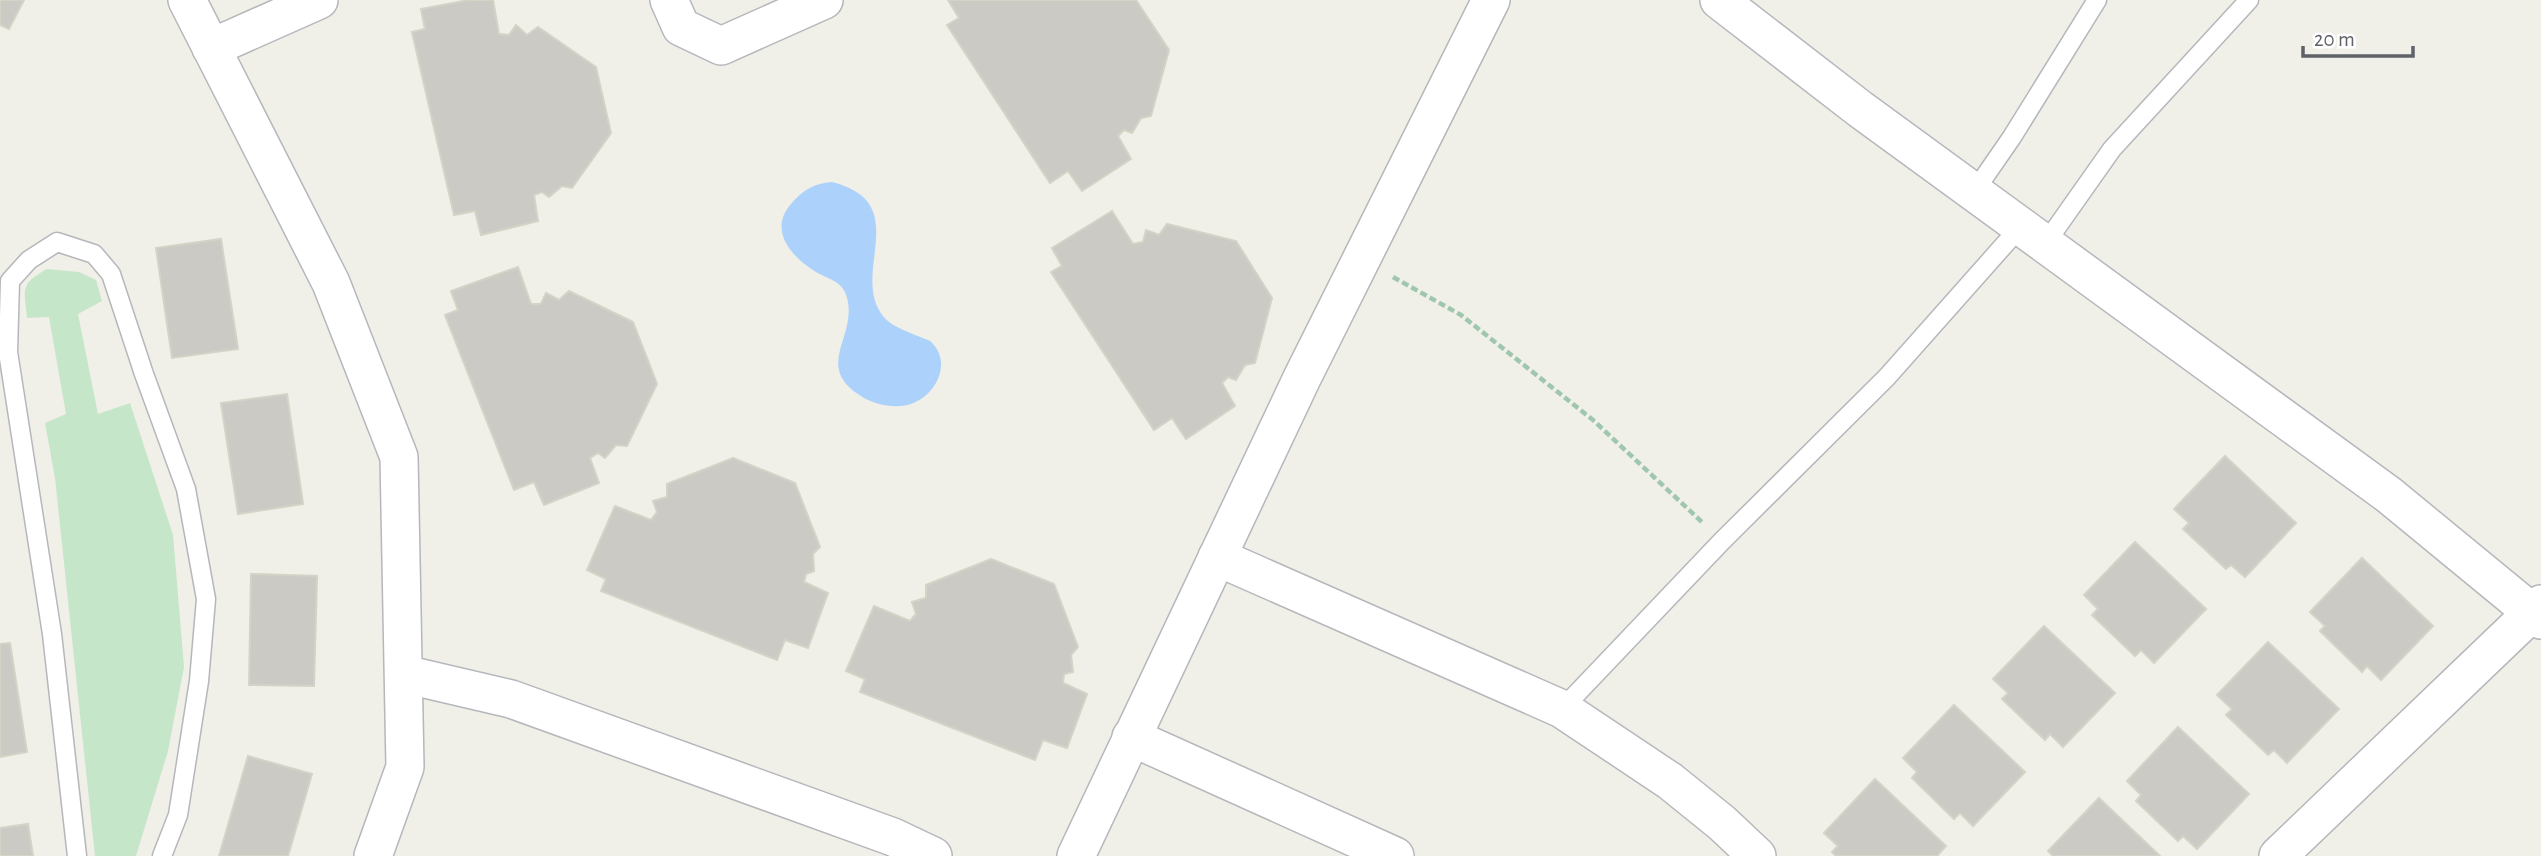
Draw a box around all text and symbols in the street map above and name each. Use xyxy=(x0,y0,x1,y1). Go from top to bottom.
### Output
scale bar xyxy=(2303,14,2413,58)
text: 20 m xyxy=(2314,29,2355,50)

